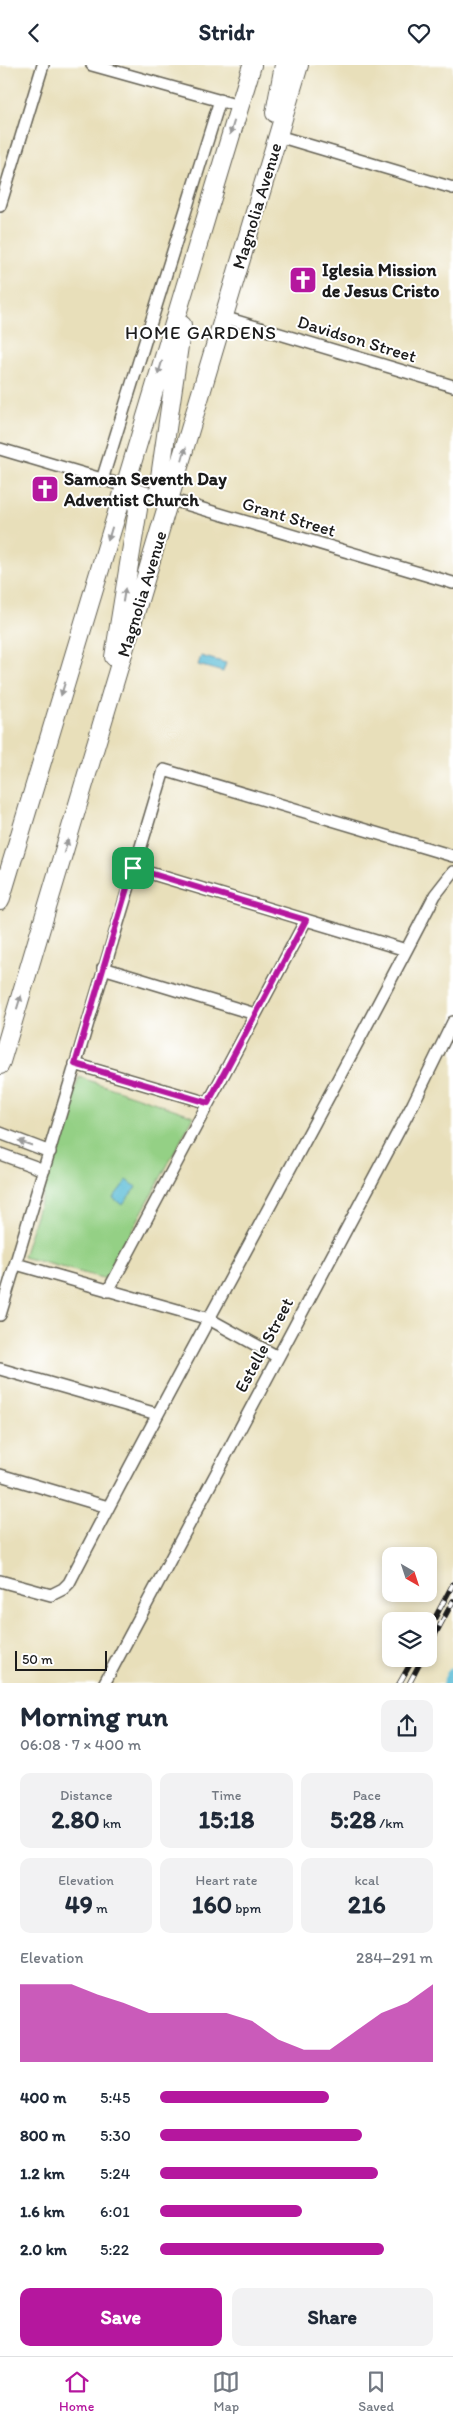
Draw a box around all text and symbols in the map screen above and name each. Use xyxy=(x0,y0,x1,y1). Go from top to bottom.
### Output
icon: back xyxy=(20,19,48,47)
text: Stridr xyxy=(199,19,254,46)
icon: heart xyxy=(405,19,433,47)
one-way arrow xyxy=(228,121,236,136)
street label: Magnolia Avenue xyxy=(227,140,287,272)
place label: Iglesia Mission de Jesus Cristo xyxy=(322,259,439,302)
church icon: Iglesia Mission de Jesus Cristo xyxy=(288,265,318,295)
street label: Davidson Street xyxy=(295,310,419,368)
district label: HOME GARDENS xyxy=(125,321,277,344)
one-way arrow xyxy=(155,360,163,375)
one-way arrow xyxy=(180,447,188,462)
place label: Samoan Seventh Day Adventist Church xyxy=(63,468,227,511)
church icon: Samoan Seventh Day Adventist Church xyxy=(30,474,60,504)
street label: Grant Street xyxy=(239,492,339,542)
one-way arrow xyxy=(106,526,113,541)
street label: Magnolia Avenue xyxy=(112,528,172,660)
one-way arrow xyxy=(120,587,128,603)
one-way arrow xyxy=(59,682,67,697)
one-way arrow xyxy=(63,839,71,854)
pin xyxy=(112,847,154,889)
icon: arrive xyxy=(119,854,147,882)
one-way arrow xyxy=(16,994,24,1009)
one-way arrow xyxy=(17,1139,32,1146)
street label: Estelle Street xyxy=(230,1294,298,1396)
north arrow xyxy=(382,1547,438,1603)
map controls xyxy=(382,1547,437,1667)
button: layers xyxy=(382,1612,437,1667)
scale bar xyxy=(15,1649,108,1672)
text: 50 m xyxy=(22,1651,53,1668)
text: Morning run xyxy=(20,1699,168,1733)
button: share xyxy=(381,1700,433,1752)
text: 06:08 · 7 × 400 m xyxy=(20,1735,141,1754)
text: Distance xyxy=(60,1787,112,1804)
text: Time xyxy=(212,1787,241,1804)
text: Pace xyxy=(353,1787,381,1804)
text: 2.80 xyxy=(51,1804,100,1834)
text: 15:18 xyxy=(198,1804,255,1834)
text: 5:28 xyxy=(330,1804,376,1834)
text: km xyxy=(100,1815,121,1832)
text: /km xyxy=(376,1815,404,1832)
text: Elevation xyxy=(58,1872,114,1889)
text: Heart rate xyxy=(196,1872,257,1889)
text: kcal xyxy=(354,1872,379,1889)
text: 49 xyxy=(65,1889,93,1919)
text: 160 xyxy=(192,1889,232,1919)
text: 216 xyxy=(348,1889,386,1919)
text: m xyxy=(93,1900,108,1917)
text: bpm xyxy=(232,1900,261,1917)
text: Elevation xyxy=(20,1948,84,1967)
text: 284–291 m xyxy=(356,1948,433,1967)
text: 400 m xyxy=(20,2088,66,2107)
text: 5:45 xyxy=(100,2088,130,2107)
text: 800 m xyxy=(20,2126,66,2145)
text: 5:30 xyxy=(100,2126,131,2145)
text: 1.2 km xyxy=(20,2164,65,2183)
text: 5:24 xyxy=(100,2164,130,2183)
text: 1.6 km xyxy=(20,2202,65,2221)
text: 6:01 xyxy=(100,2202,130,2221)
text: 2.0 km xyxy=(20,2240,67,2259)
text: 5:22 xyxy=(100,2240,129,2259)
button: Save xyxy=(20,2288,222,2346)
button: Share xyxy=(232,2288,433,2346)
tab: Home xyxy=(59,2368,94,2415)
tab: Map xyxy=(212,2368,240,2415)
tab: Saved xyxy=(358,2368,394,2415)

